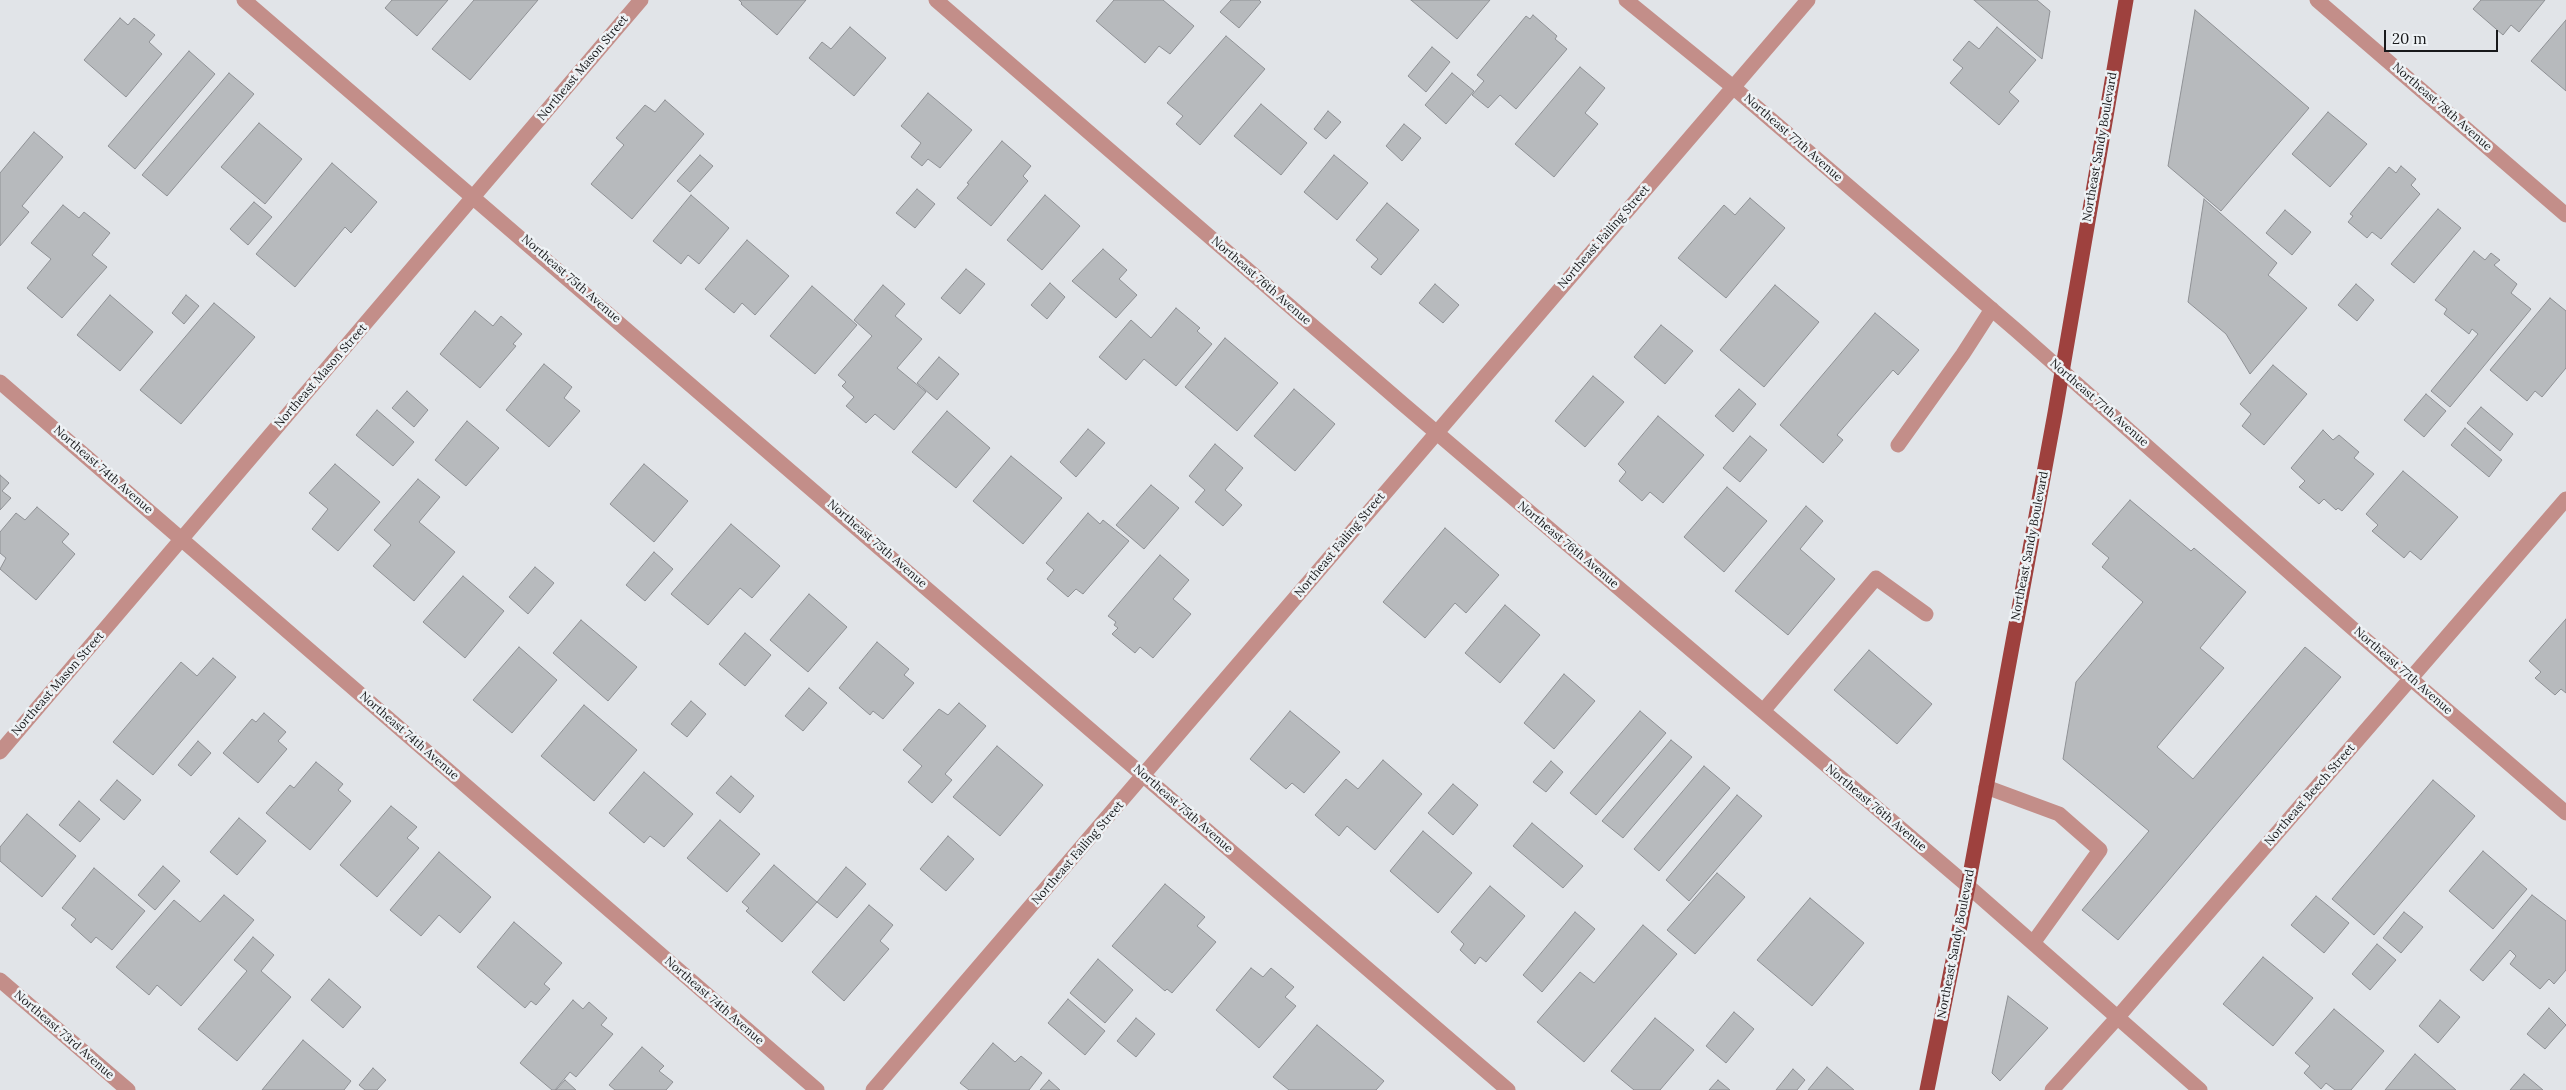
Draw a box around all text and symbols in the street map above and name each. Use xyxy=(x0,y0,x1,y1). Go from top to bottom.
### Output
street label: Northeast Mason Street xyxy=(535,12,631,124)
scale bar xyxy=(2386,20,2500,52)
text: 20 m xyxy=(2392,29,2427,48)
street label: Northeast 78th Avenue xyxy=(2389,60,2495,154)
street label: Northeast Sandy Boulevard xyxy=(2080,71,2120,223)
street label: Northeast 77th Avenue xyxy=(1741,91,1845,185)
street label: Northeast Failing Street xyxy=(1555,182,1653,292)
street label: Northeast 75th Avenue xyxy=(518,232,624,326)
street label: Northeast 76th Avenue xyxy=(1208,234,1314,328)
street label: Northeast Mason Street xyxy=(272,321,370,431)
street label: Northeast 77th Avenue xyxy=(2047,356,2151,450)
street label: Northeast 74th Avenue xyxy=(50,423,156,517)
street label: Northeast Sandy Boulevard xyxy=(2008,470,2052,622)
street label: Northeast Failing Street xyxy=(1292,490,1388,600)
street label: Northeast 75th Avenue xyxy=(824,497,930,591)
street label: Northeast 76th Avenue xyxy=(1515,499,1621,591)
street label: Northeast 77th Avenue xyxy=(2351,624,2455,718)
street label: Northeast Mason Street xyxy=(9,629,107,739)
street label: Northeast 74th Avenue xyxy=(356,689,462,783)
street label: Northeast Beech Street xyxy=(2262,741,2358,849)
street label: Northeast 75th Avenue xyxy=(1130,762,1236,856)
street label: Northeast 76th Avenue xyxy=(1823,762,1929,854)
street label: Northeast Failing Street xyxy=(1029,798,1127,908)
street label: Northeast Sandy Boulevard xyxy=(1934,868,1978,1020)
street label: Northeast 74th Avenue xyxy=(661,954,767,1048)
street label: Northeast 73rd Avenue xyxy=(11,988,117,1082)

